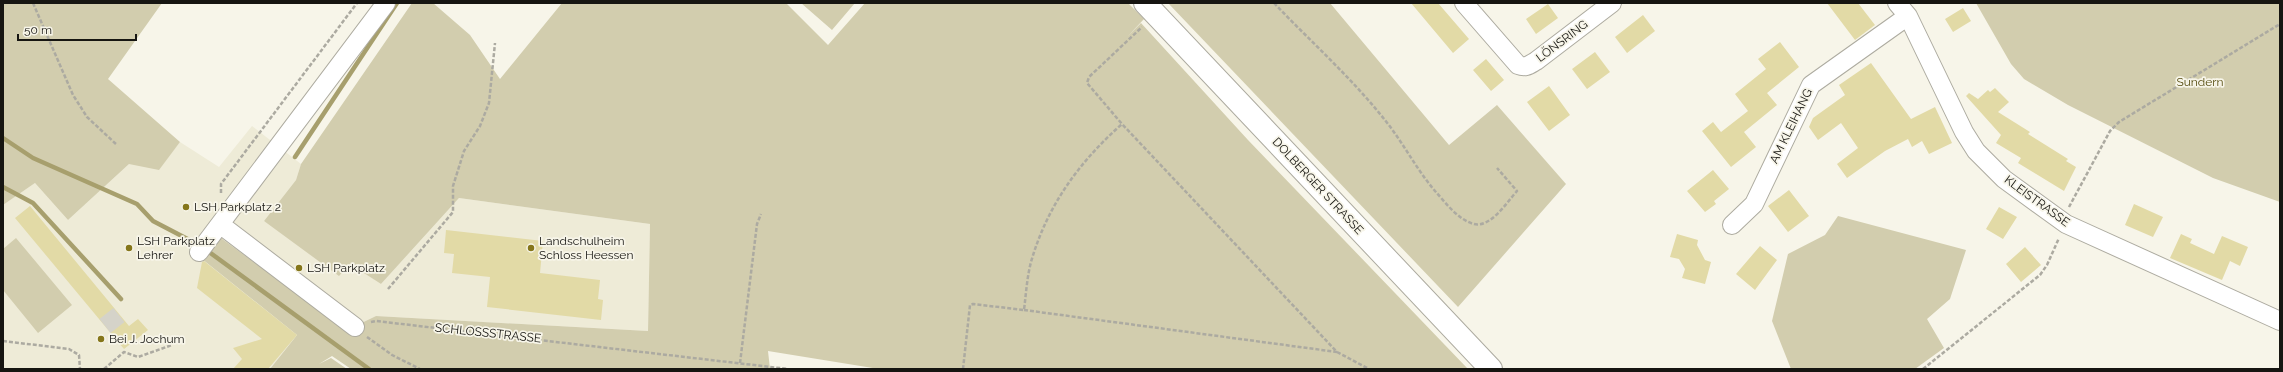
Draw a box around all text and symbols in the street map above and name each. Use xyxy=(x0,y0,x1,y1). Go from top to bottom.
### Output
scale bar xyxy=(18,16,136,42)
street label: LÖNSRING xyxy=(1533,17,1591,65)
text: 50 m xyxy=(24,23,52,37)
park label: Sundern xyxy=(2176,75,2224,89)
street label: AM KLEIHANG xyxy=(1767,86,1815,166)
street label: DOLBERGER STRASSE xyxy=(1270,135,1366,237)
street label: KLEISTRASSE xyxy=(2002,173,2072,229)
place label: LSH Parkplatz 2 xyxy=(194,200,281,214)
marker: LSH Parkplatz 2 xyxy=(181,202,191,212)
place label: LSH Parkplatz Lehrer xyxy=(137,234,215,262)
place label: Landschulheim Schloss Heessen xyxy=(539,234,633,262)
marker: LSH Parkplatz Lehrer xyxy=(124,243,134,253)
marker: Landschulheim Schloss Heessen xyxy=(526,243,536,253)
place label: LSH Parkplatz xyxy=(307,261,385,275)
marker: LSH Parkplatz xyxy=(294,263,304,273)
street label: SCHLOSSSTRASSE xyxy=(434,320,542,346)
place label: Bei J. Jochum xyxy=(109,332,185,346)
marker: Bei J. Jochum xyxy=(96,334,106,344)

